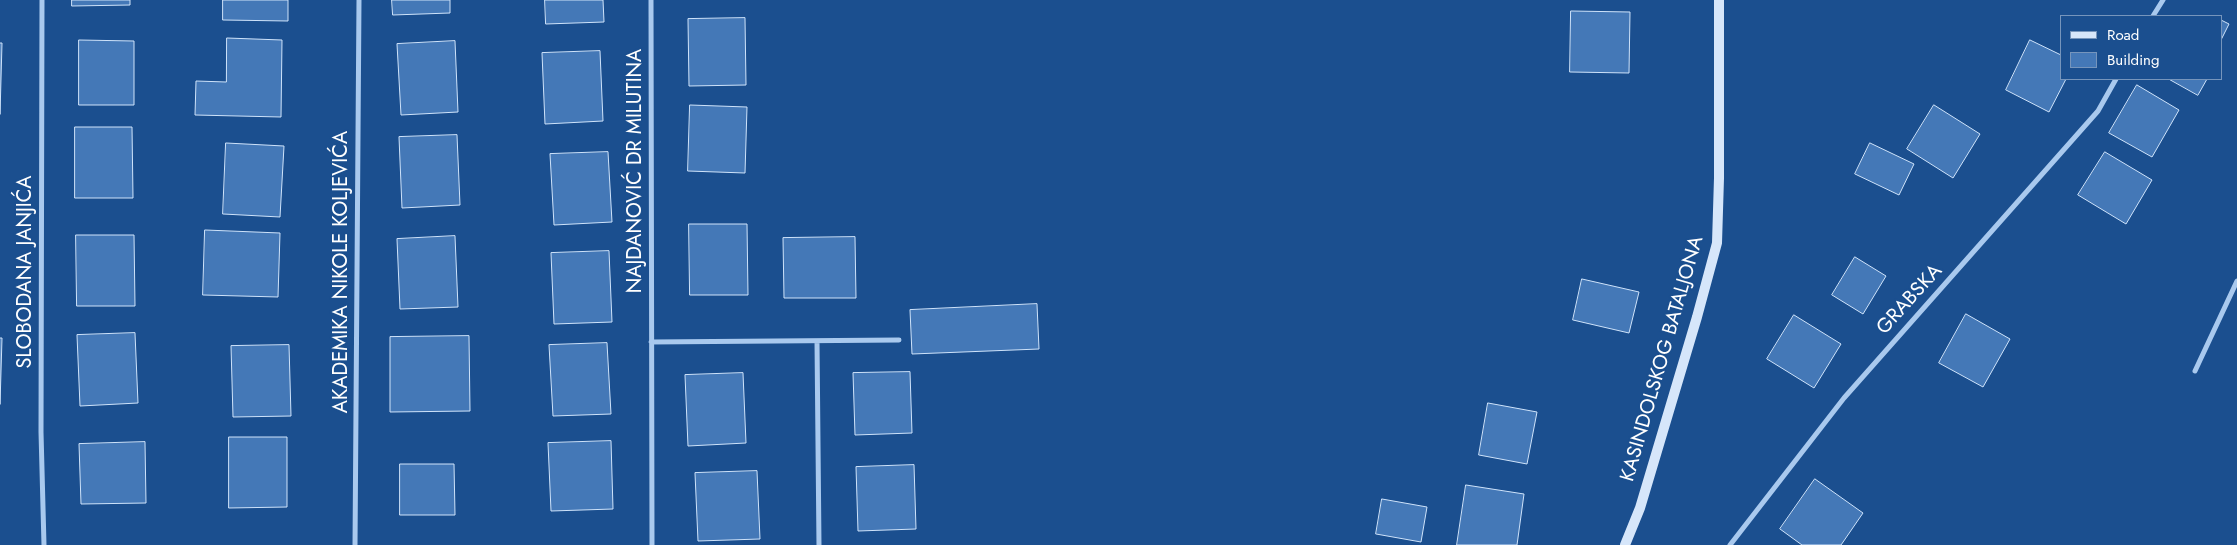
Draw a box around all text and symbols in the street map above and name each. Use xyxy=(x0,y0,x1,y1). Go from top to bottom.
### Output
legend xyxy=(2060,15,2222,80)
text: Road xyxy=(2107,24,2139,46)
street label: NAJDANOVIĆ DR MILUTINA xyxy=(624,49,648,293)
text: Building xyxy=(2107,49,2159,71)
street label: AKADEMIKA NIKOLE KOLJEVIĆA xyxy=(330,131,354,413)
street label: SLOBODANA JANJIĆA xyxy=(14,175,38,369)
street label: KASINDOLSKOG BATALJONA xyxy=(1616,233,1710,485)
street label: GRABSKA xyxy=(1872,260,1948,340)

